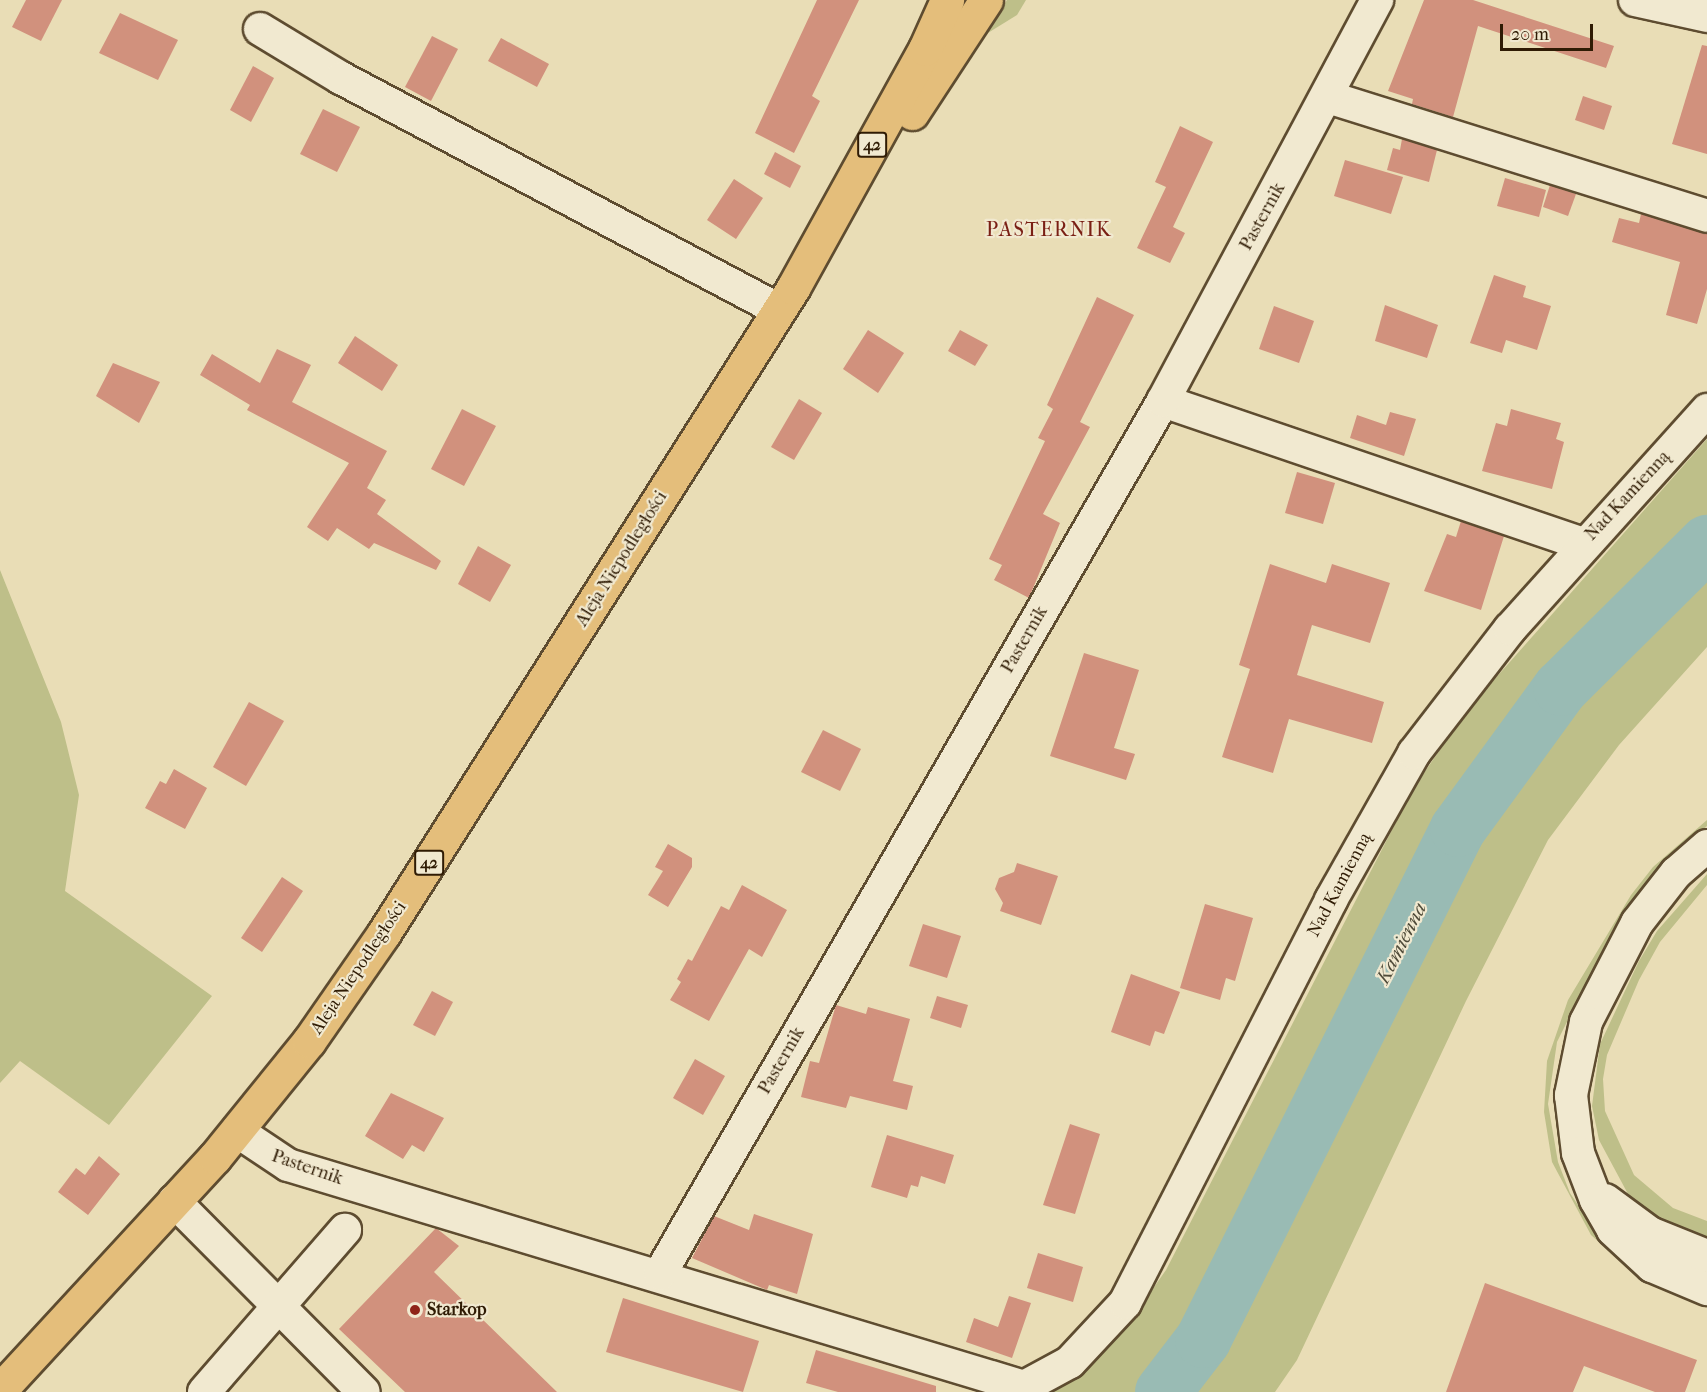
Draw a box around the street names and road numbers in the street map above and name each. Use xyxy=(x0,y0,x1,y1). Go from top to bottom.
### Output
road number: 42 xyxy=(857,132,887,158)
street label: Pasternik xyxy=(1236,180,1290,254)
street label: Nad Kamienną xyxy=(1581,447,1675,545)
street label: Aleja Niepodległości xyxy=(572,487,672,631)
street label: Pasternik xyxy=(997,603,1053,677)
street label: Nad Kamienną xyxy=(1303,829,1377,941)
road number: 42 xyxy=(414,850,444,876)
street label: Aleja Niepodległości xyxy=(307,897,411,1039)
street label: Pasternik xyxy=(754,1024,810,1098)
street label: Pasternik xyxy=(269,1146,345,1190)

